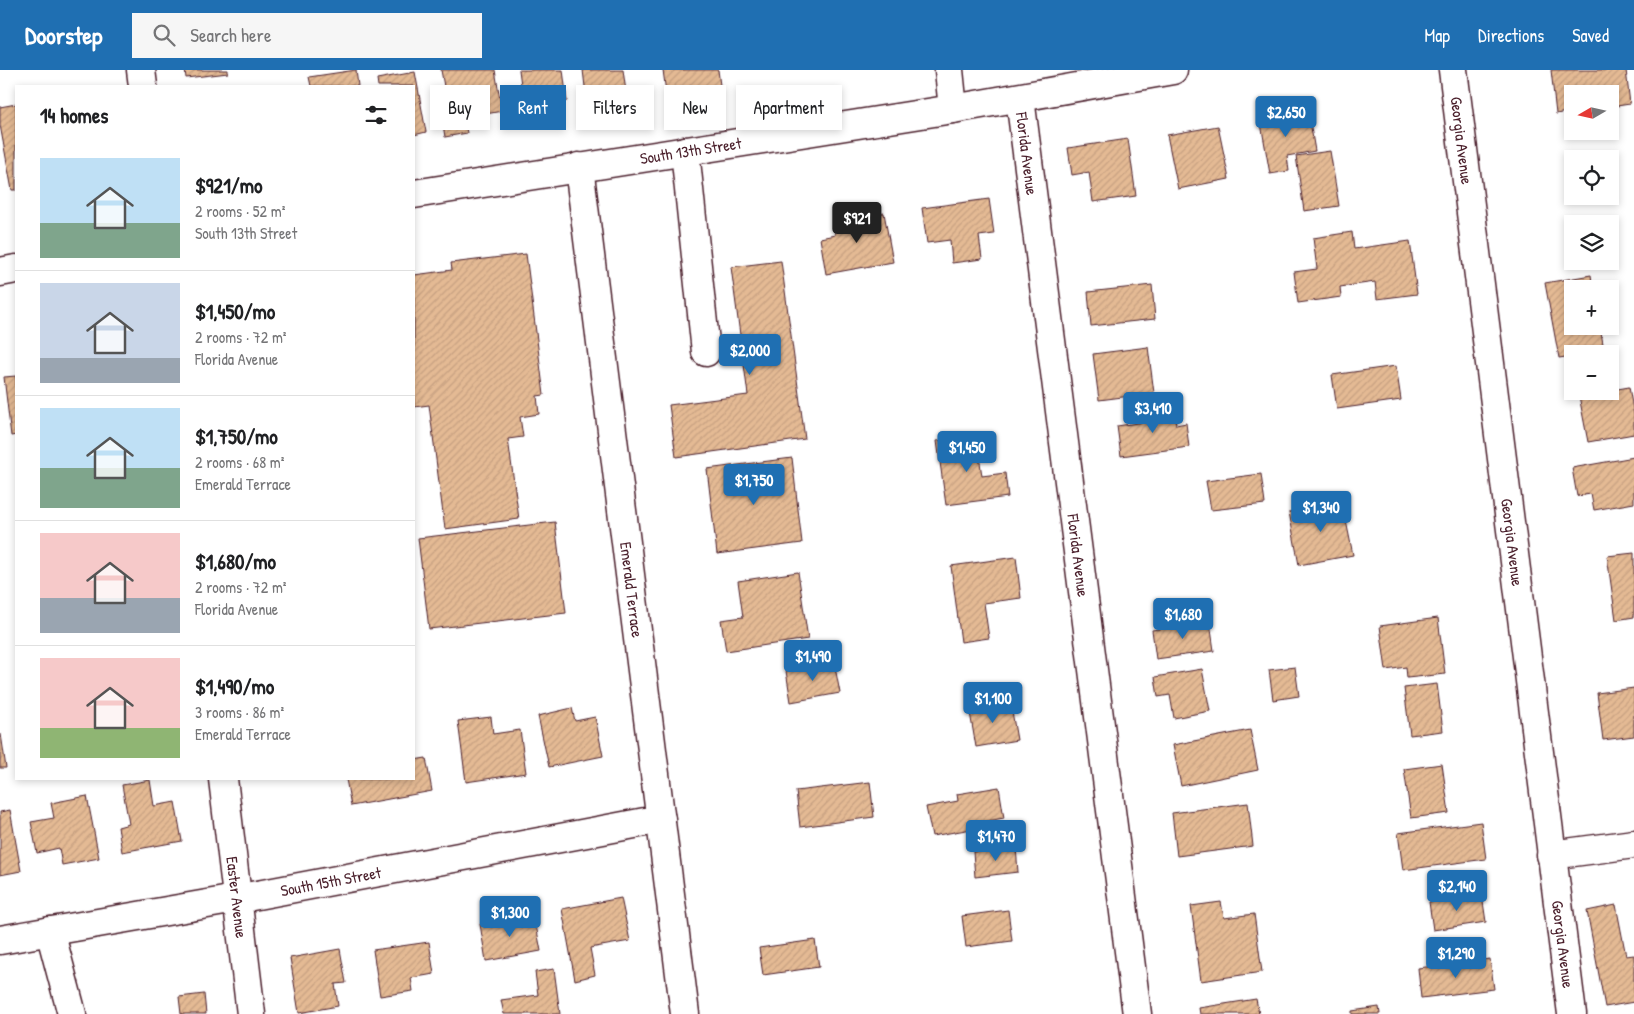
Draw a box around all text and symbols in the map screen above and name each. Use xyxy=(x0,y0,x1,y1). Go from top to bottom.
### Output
search box xyxy=(132,13,482,58)
text: Doorstep xyxy=(25,19,102,51)
icon: search xyxy=(150,21,178,49)
text: Search here xyxy=(190,22,272,48)
text: Map xyxy=(1425,23,1450,48)
text: Directions xyxy=(1478,23,1544,48)
text: Saved xyxy=(1572,23,1609,48)
chip: Buy xyxy=(430,85,490,130)
chip: Rent xyxy=(500,85,566,130)
chip: Filters xyxy=(576,85,654,130)
chip: New xyxy=(664,85,726,130)
chip: Apartment xyxy=(736,85,842,130)
north arrow xyxy=(1564,85,1619,140)
map controls xyxy=(1564,85,1619,400)
street label: Georgia Avenue xyxy=(1445,95,1478,186)
pin: $2,650 xyxy=(1245,96,1327,138)
text: 14 homes xyxy=(40,101,108,130)
icon: filters xyxy=(362,101,390,129)
text: $2,650 xyxy=(1266,101,1306,123)
street label: Florida Avenue xyxy=(1011,110,1043,197)
street label: South 13th Street xyxy=(638,131,743,169)
button: locate xyxy=(1564,150,1619,205)
text: $921/mo xyxy=(195,171,262,200)
icon: home xyxy=(80,178,140,238)
text: 2 rooms · 52 m² xyxy=(195,200,285,222)
pin: $921 xyxy=(827,202,887,244)
text: $921 xyxy=(843,207,871,229)
button: layers xyxy=(1564,215,1619,270)
text: South 13th Street xyxy=(195,222,297,244)
button: + xyxy=(1564,280,1619,335)
text: $1,450/mo xyxy=(195,297,275,326)
icon: home xyxy=(80,303,140,363)
text: 2 rooms · 72 m² xyxy=(195,326,286,348)
pin: $2,000 xyxy=(709,334,791,376)
text: $2,000 xyxy=(730,339,770,361)
button: − xyxy=(1564,345,1619,400)
text: Florida Avenue xyxy=(195,348,278,370)
pin: $3,410 xyxy=(1112,392,1194,434)
text: $3,410 xyxy=(1134,397,1172,419)
text: $1,750/mo xyxy=(195,422,278,451)
icon: home xyxy=(80,428,140,488)
pin: $1,450 xyxy=(926,430,1008,473)
text: $1,450 xyxy=(948,436,986,458)
text: 2 rooms · 68 m² xyxy=(195,451,284,473)
pin: $1,750 xyxy=(713,464,795,506)
text: $1,750 xyxy=(734,469,774,491)
text: Emerald Terrace xyxy=(195,473,291,495)
pin: $1,340 xyxy=(1280,490,1362,533)
text: $1,340 xyxy=(1302,496,1340,518)
street label: Georgia Avenue xyxy=(1496,497,1529,588)
street label: Florida Avenue xyxy=(1062,512,1095,599)
street label: Emerald Terrace xyxy=(615,541,649,639)
text: $1,680/mo xyxy=(195,547,276,576)
icon: home xyxy=(80,553,140,613)
text: 2 rooms · 72 m² xyxy=(195,576,286,598)
text: Florida Avenue xyxy=(195,598,278,620)
pin: $1,680 xyxy=(1142,598,1224,640)
text: $1,680 xyxy=(1164,603,1202,625)
pin: $1,490 xyxy=(772,640,854,682)
text: $1,490 xyxy=(795,645,831,667)
text: $1,490/mo xyxy=(195,672,274,701)
icon: home xyxy=(80,678,140,738)
pin: $1,100 xyxy=(952,682,1034,724)
text: $1,100 xyxy=(974,687,1012,709)
text: 3 rooms · 86 m² xyxy=(195,701,284,723)
text: Emerald Terrace xyxy=(195,723,291,745)
pin: $1,470 xyxy=(955,820,1037,862)
text: $1,470 xyxy=(977,825,1015,847)
street label: Easter Avenue xyxy=(221,855,253,940)
street label: South 15th Street xyxy=(279,861,383,901)
pin: $2,140 xyxy=(1416,870,1498,912)
text: $2,140 xyxy=(1438,875,1476,897)
pin: $1,300 xyxy=(469,896,551,938)
street label: Georgia Avenue xyxy=(1547,899,1580,990)
text: $1,300 xyxy=(491,901,529,923)
pin: $1,290 xyxy=(1415,936,1497,979)
text: $1,290 xyxy=(1437,942,1475,964)

